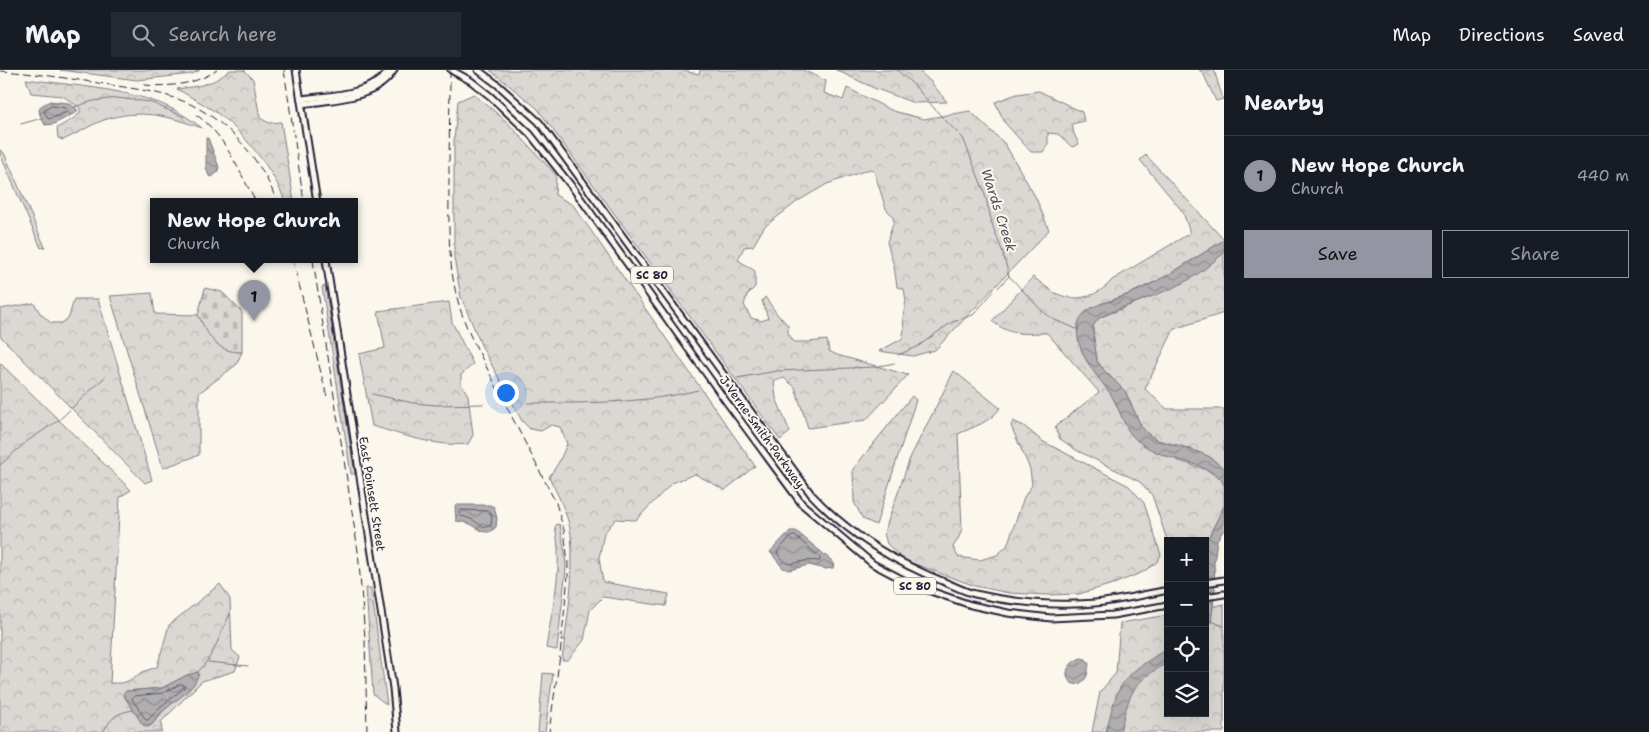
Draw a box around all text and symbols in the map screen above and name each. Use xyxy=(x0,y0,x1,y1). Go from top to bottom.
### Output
search box xyxy=(111,12,461,57)
text: Map xyxy=(25,19,81,51)
icon: search xyxy=(129,21,157,49)
text: Search here xyxy=(169,22,277,47)
text: Map xyxy=(1393,23,1431,47)
text: Directions xyxy=(1459,23,1545,47)
text: Saved xyxy=(1573,23,1624,47)
text: Nearby xyxy=(1244,89,1324,117)
text: New Hope Church xyxy=(1291,153,1464,178)
text: 1 xyxy=(1256,165,1264,186)
text: 440 m xyxy=(1577,165,1629,186)
water label: Wards Creek xyxy=(977,166,1021,254)
text: Church xyxy=(1291,178,1344,199)
popup xyxy=(150,198,358,263)
text: New Hope Church xyxy=(167,208,341,233)
button: Save xyxy=(1244,230,1432,278)
button: Share xyxy=(1442,230,1629,278)
text: Church xyxy=(167,233,220,254)
road number: SC 80 xyxy=(631,266,673,284)
pin: 1 xyxy=(238,280,270,321)
street label: J Verne Smith Parkway xyxy=(716,373,808,491)
your location xyxy=(493,380,519,406)
street label: East Poinsett Street xyxy=(355,435,389,553)
map controls xyxy=(1164,537,1209,717)
button: + xyxy=(1164,537,1209,582)
road number: SC 80 xyxy=(894,578,936,594)
button: − xyxy=(1164,582,1209,627)
button: locate xyxy=(1164,627,1209,672)
button: layers xyxy=(1164,672,1209,717)

